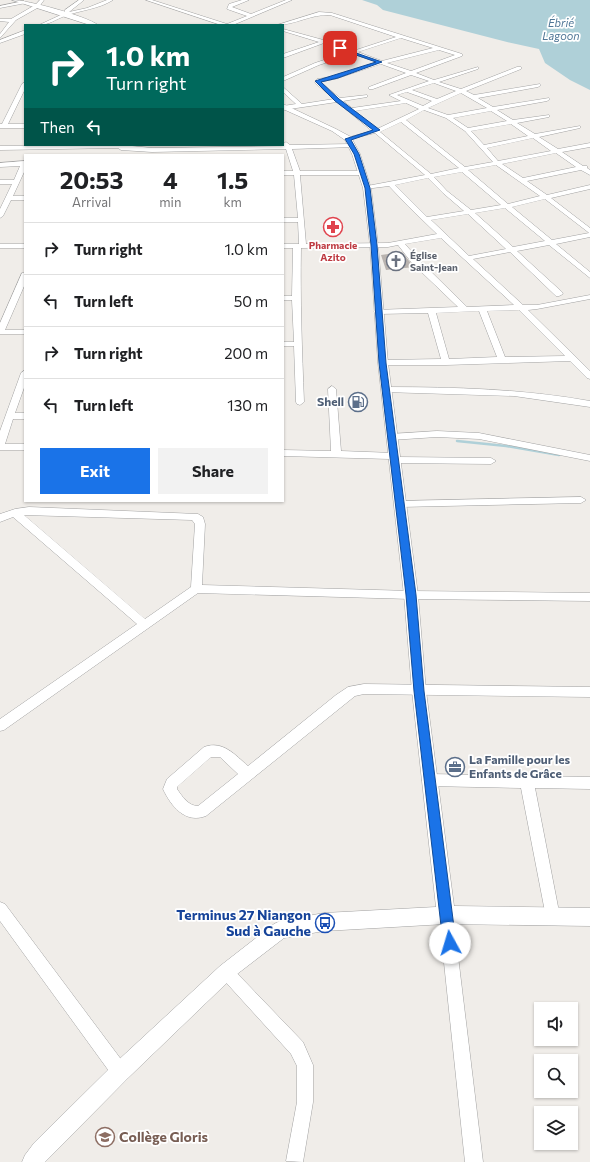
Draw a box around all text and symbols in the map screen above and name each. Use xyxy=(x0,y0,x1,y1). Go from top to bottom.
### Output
water label: Ébrié Lagoon xyxy=(542,15,580,42)
pin xyxy=(323,31,357,65)
icon: arrive xyxy=(329,37,351,59)
text: 1.0 km xyxy=(106,38,190,72)
icon: right xyxy=(40,40,92,92)
text: Turn right xyxy=(106,72,186,94)
icon: left xyxy=(83,116,105,138)
text: Then xyxy=(40,118,75,136)
text: 20:53 xyxy=(60,165,124,194)
text: 4 xyxy=(163,165,178,194)
text: 1.5 xyxy=(217,165,248,194)
text: Arrival xyxy=(72,194,111,210)
text: min xyxy=(159,194,181,210)
text: km xyxy=(223,194,242,210)
pharmacy icon: Pharmacie Azito xyxy=(322,216,344,238)
icon: right xyxy=(40,238,62,260)
place label: Pharmacie Azito xyxy=(309,239,357,263)
text: Turn right xyxy=(74,240,143,258)
text: 1.0 km xyxy=(224,240,268,258)
place label: Église Saint-Jean xyxy=(410,249,458,273)
church icon: Église Saint-Jean xyxy=(385,250,407,272)
icon: left xyxy=(40,290,62,312)
text: Turn left xyxy=(74,292,133,310)
text: 50 m xyxy=(234,292,268,310)
icon: right xyxy=(40,342,62,364)
text: Turn right xyxy=(74,344,143,362)
text: 200 m xyxy=(224,344,268,362)
fuel station icon: Shell xyxy=(347,391,369,413)
icon: left xyxy=(40,394,62,416)
place label: Shell xyxy=(317,394,344,408)
text: Turn left xyxy=(74,396,133,414)
text: 130 m xyxy=(227,396,268,414)
button: Exit xyxy=(40,448,150,494)
button: Share xyxy=(158,448,268,494)
place label: La Famille pour les Enfants de Grâce xyxy=(469,752,571,780)
office icon: La Famille pour les Enfants de Grâce xyxy=(444,756,466,778)
place label: Terminus 27 Niangon Sud à Gauche xyxy=(176,906,311,939)
bus stop icon: Terminus 27 Niangon Sud à Gauche xyxy=(314,912,336,934)
position arrow xyxy=(429,922,471,964)
map controls xyxy=(534,1002,578,1150)
button: sound xyxy=(534,1002,578,1046)
button: search xyxy=(534,1054,578,1098)
button: layers xyxy=(534,1106,578,1150)
school or university icon: Collège Gloris xyxy=(94,1126,116,1148)
place label: Collège Gloris xyxy=(119,1128,209,1145)

